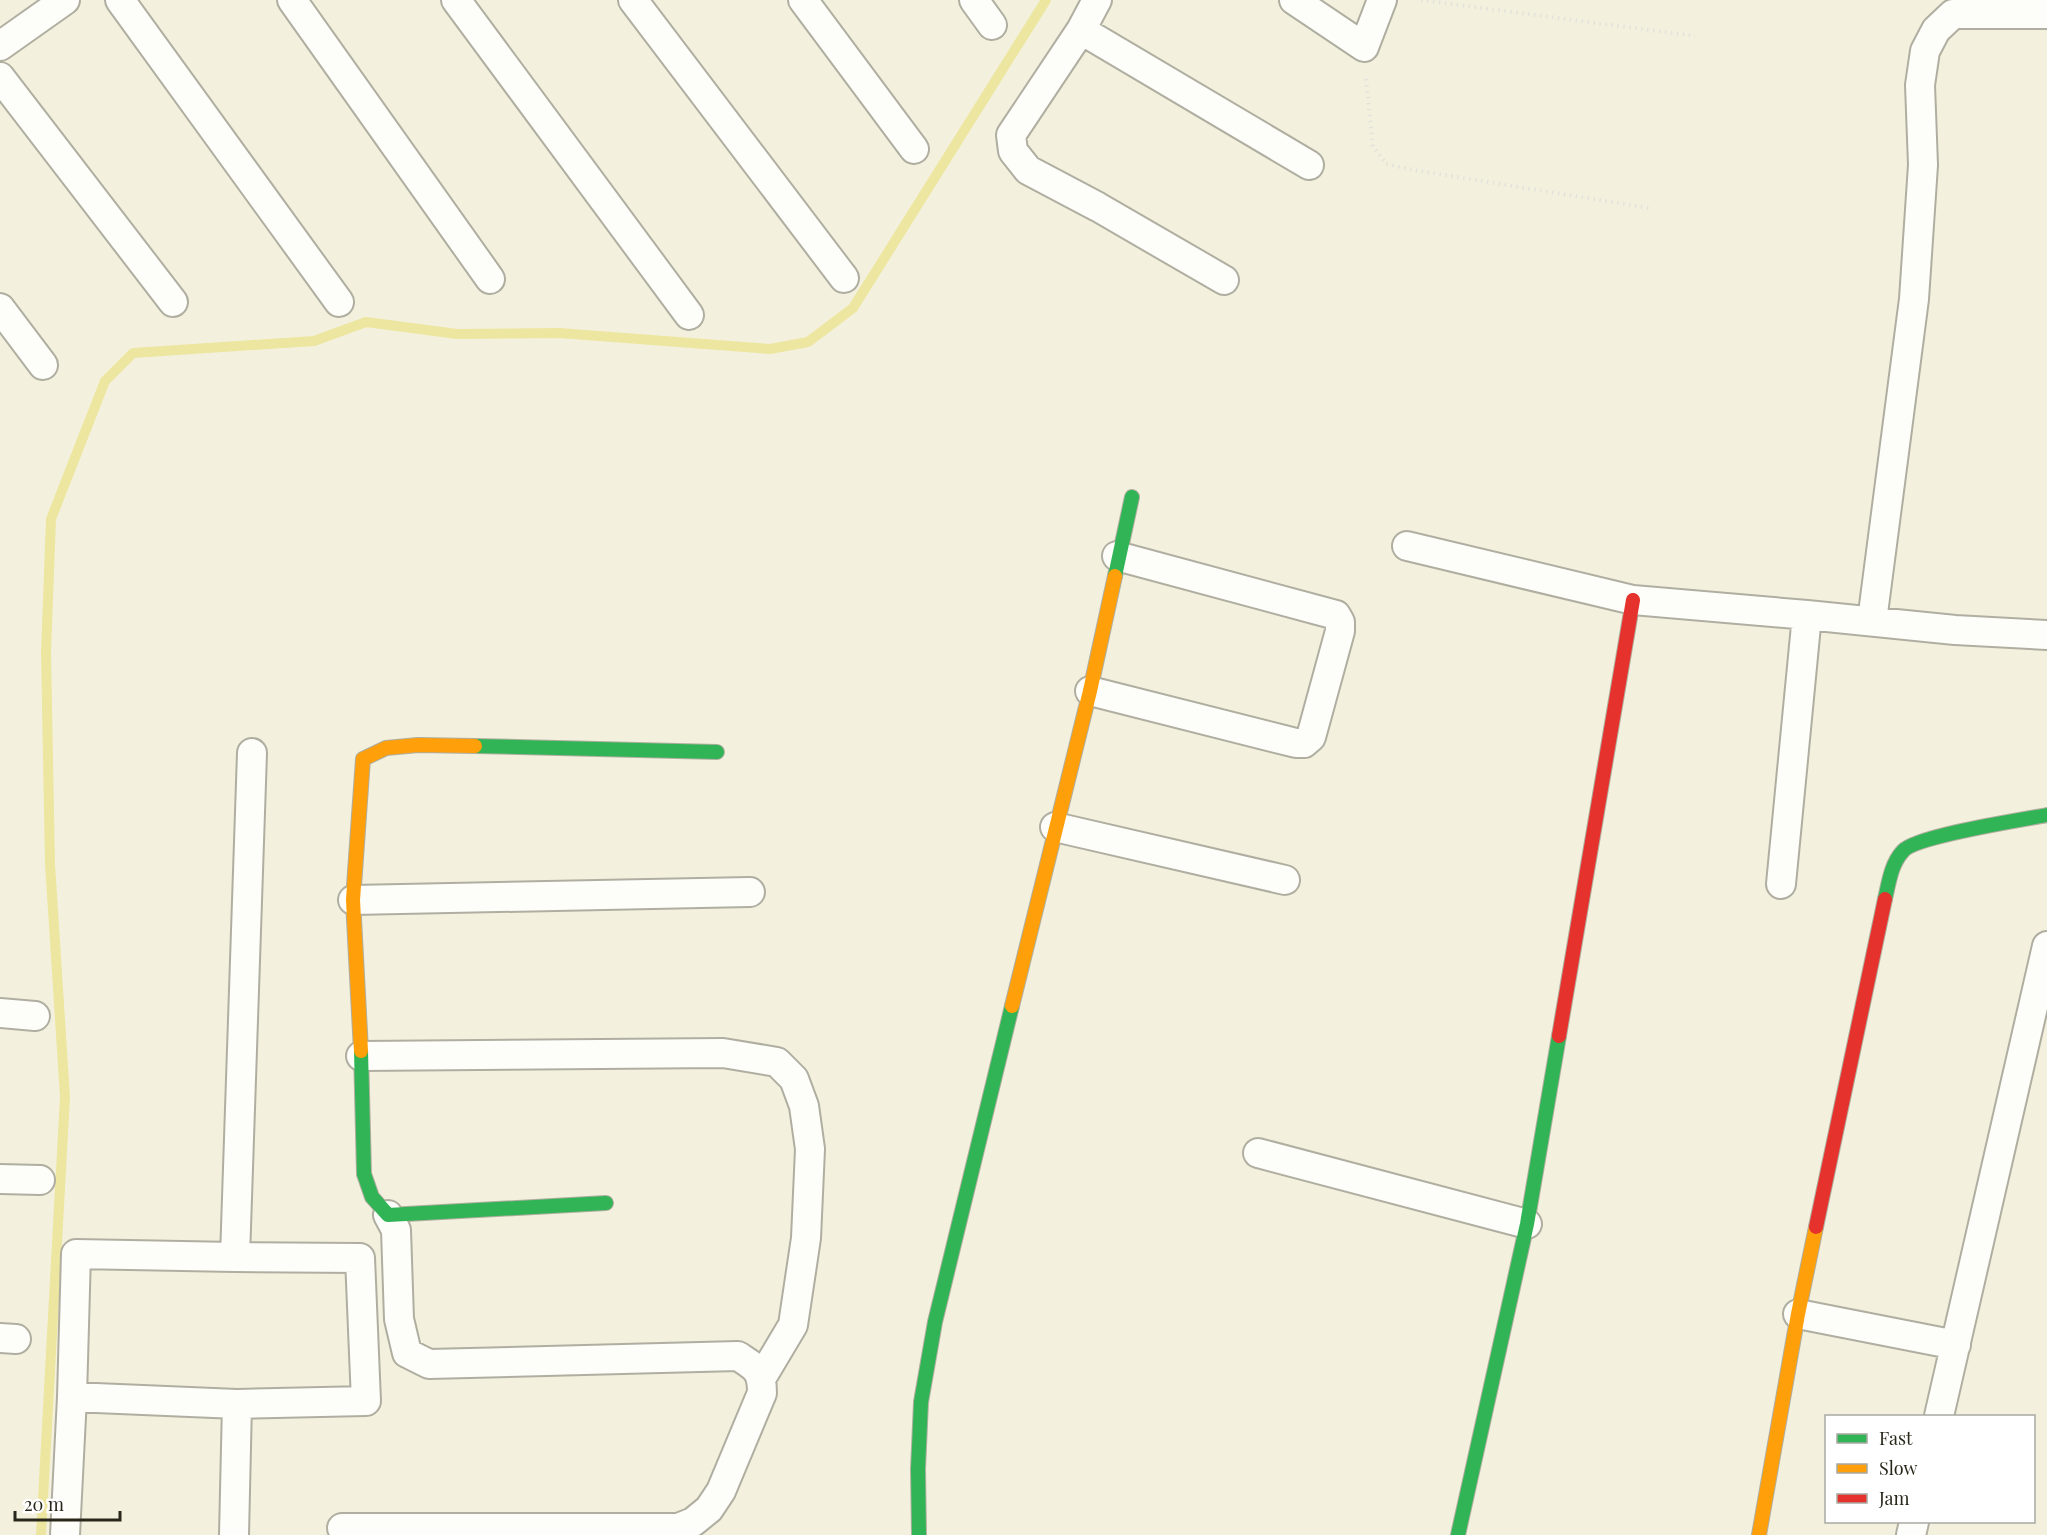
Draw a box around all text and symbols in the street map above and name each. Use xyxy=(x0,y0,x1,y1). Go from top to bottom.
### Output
legend xyxy=(1825,1415,2035,1523)
text: Fast xyxy=(1879,1426,1913,1450)
text: Slow xyxy=(1879,1456,1917,1480)
scale bar xyxy=(15,1484,120,1522)
text: Jam xyxy=(1878,1486,1909,1510)
text: 20 m xyxy=(24,1492,64,1516)

